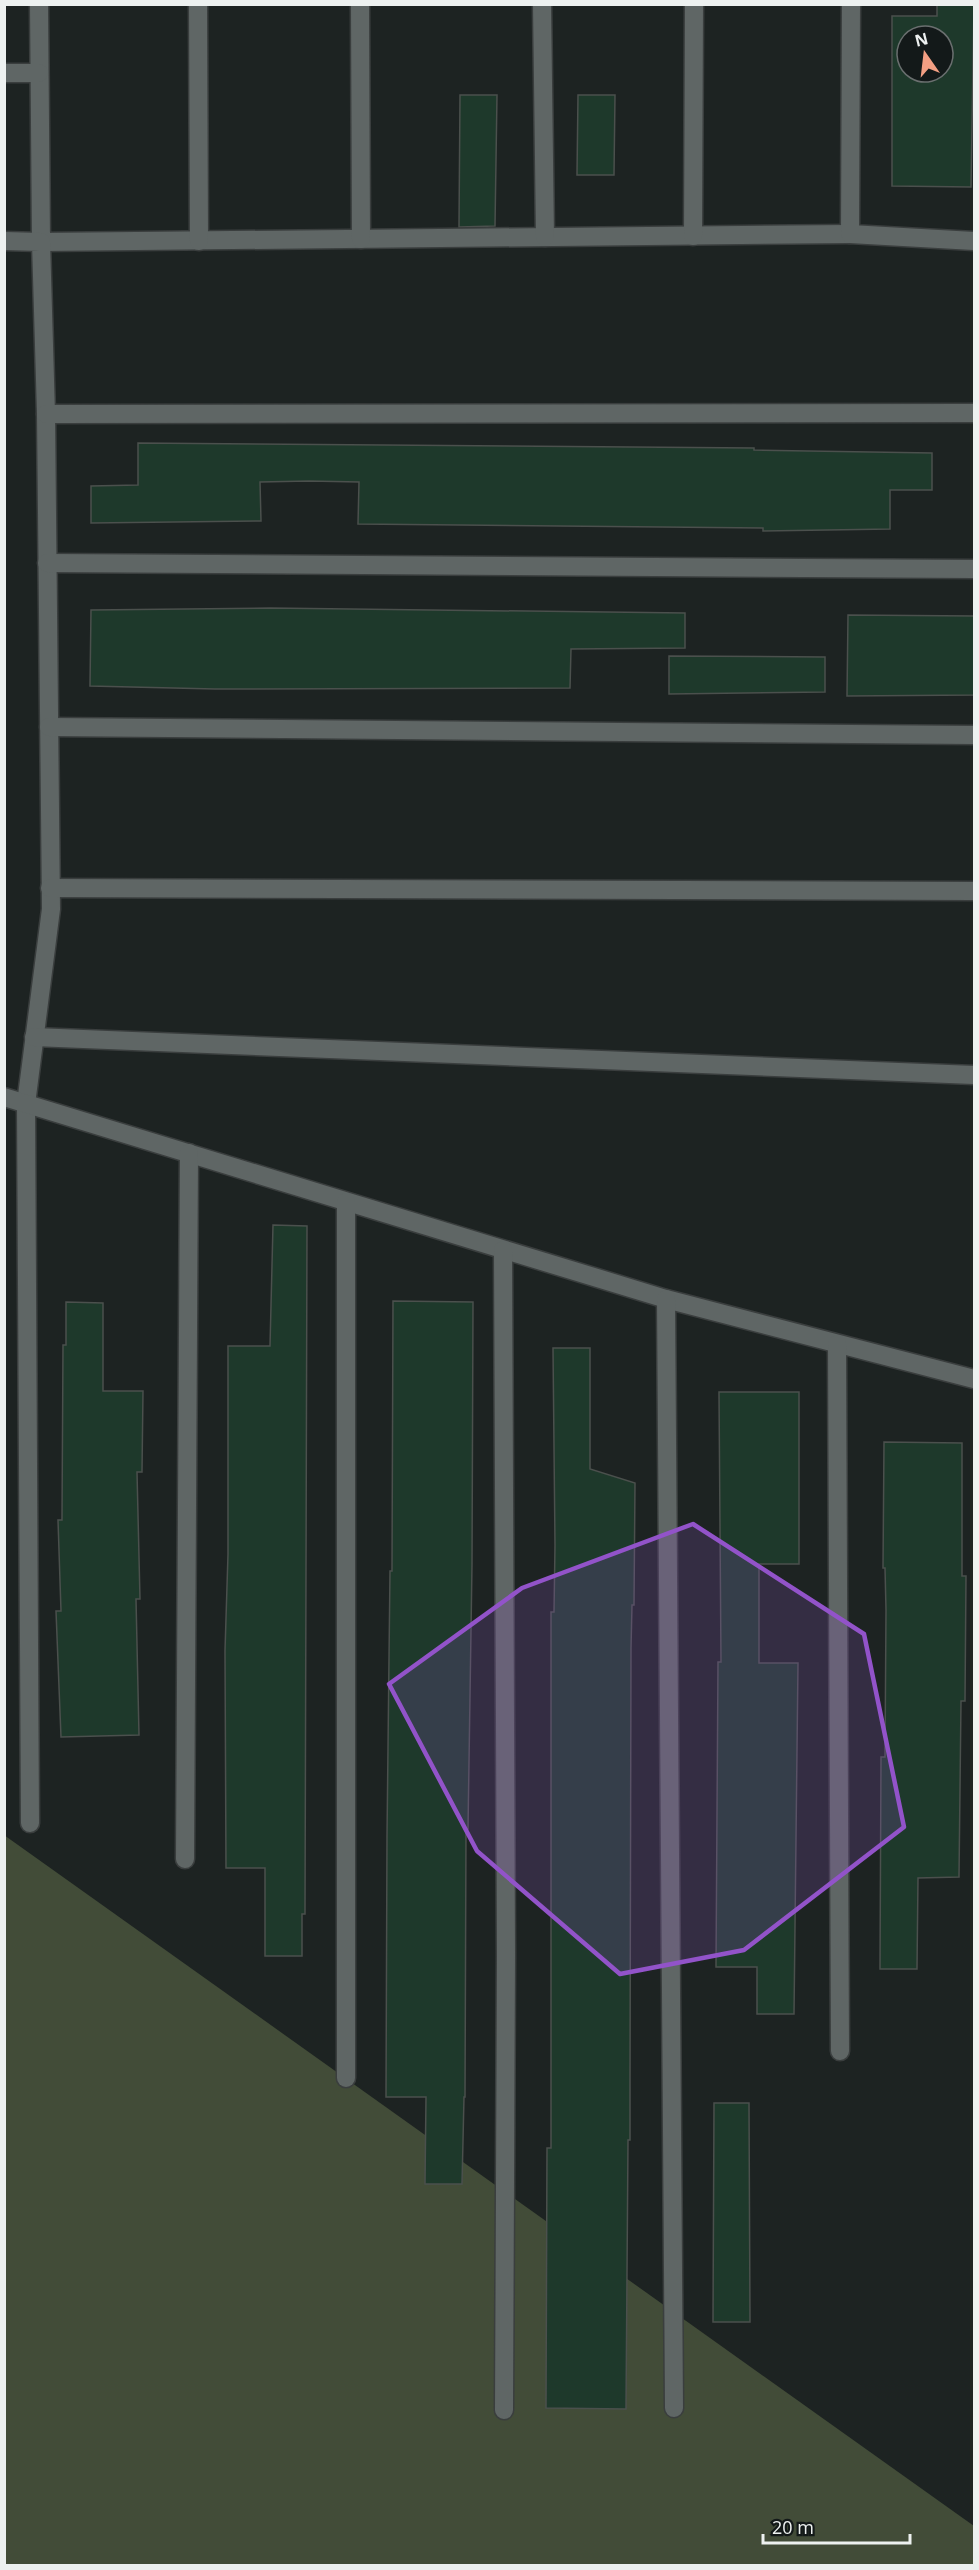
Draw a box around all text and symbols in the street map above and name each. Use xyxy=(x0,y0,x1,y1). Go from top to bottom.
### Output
north arrow xyxy=(895,24,955,84)
text: N xyxy=(912,27,930,52)
scale bar xyxy=(763,2507,910,2545)
text: 20 m xyxy=(772,2515,814,2539)

